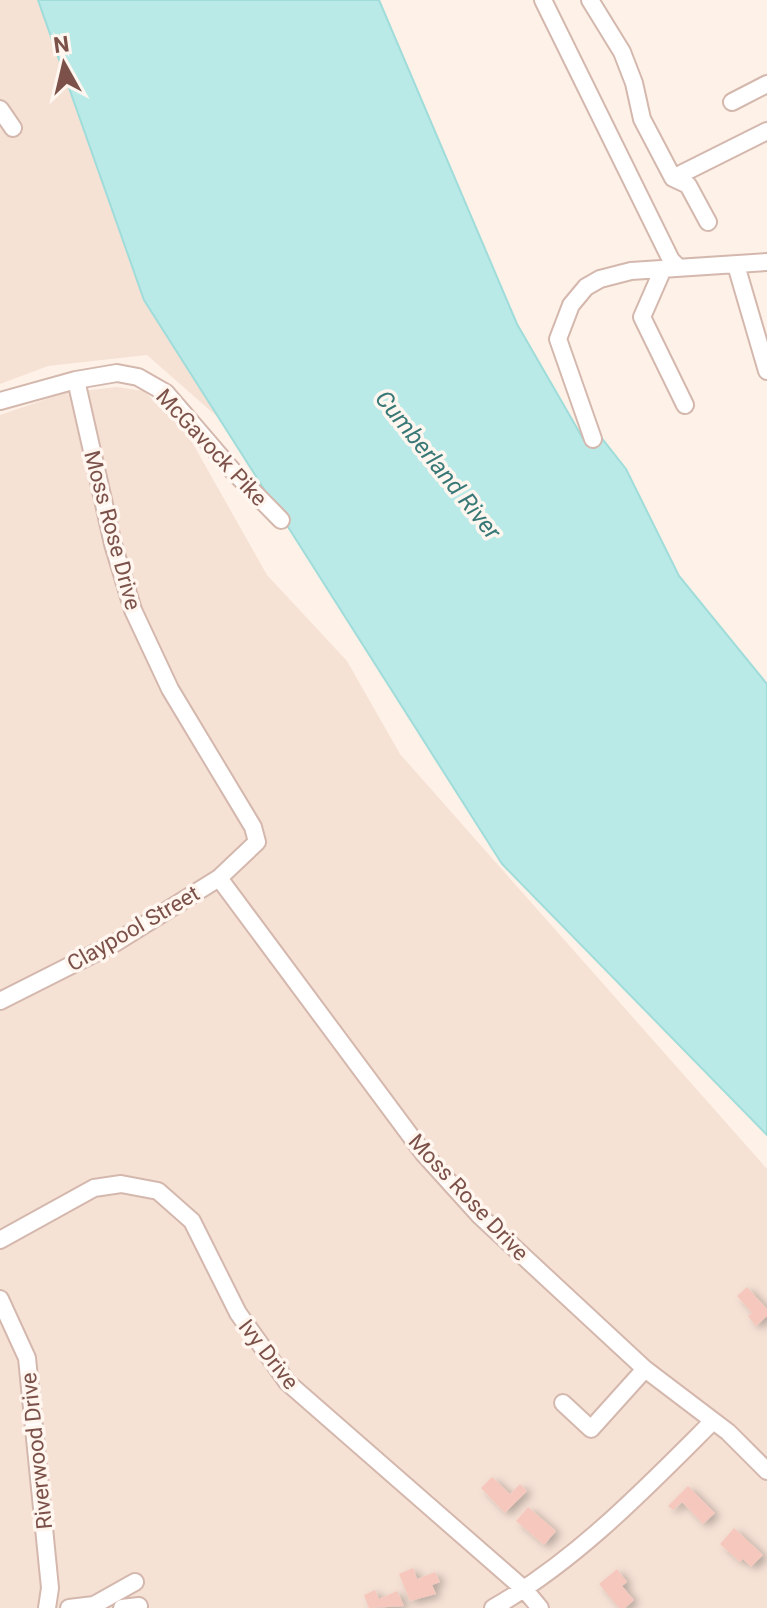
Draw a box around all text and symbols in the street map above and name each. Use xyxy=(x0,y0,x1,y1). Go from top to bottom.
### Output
north arrow xyxy=(24,24,104,104)
text: N xyxy=(52,31,71,58)
street label: McGavock Pike xyxy=(151,384,272,511)
water label: Cumberland River xyxy=(369,385,507,546)
street label: Moss Rose Drive xyxy=(79,448,146,613)
street label: Claypool Street xyxy=(63,881,204,976)
street label: Moss Rose Drive xyxy=(404,1129,534,1266)
street label: Ivy Drive xyxy=(234,1314,304,1394)
street label: Riverwood Drive xyxy=(16,1371,57,1531)

